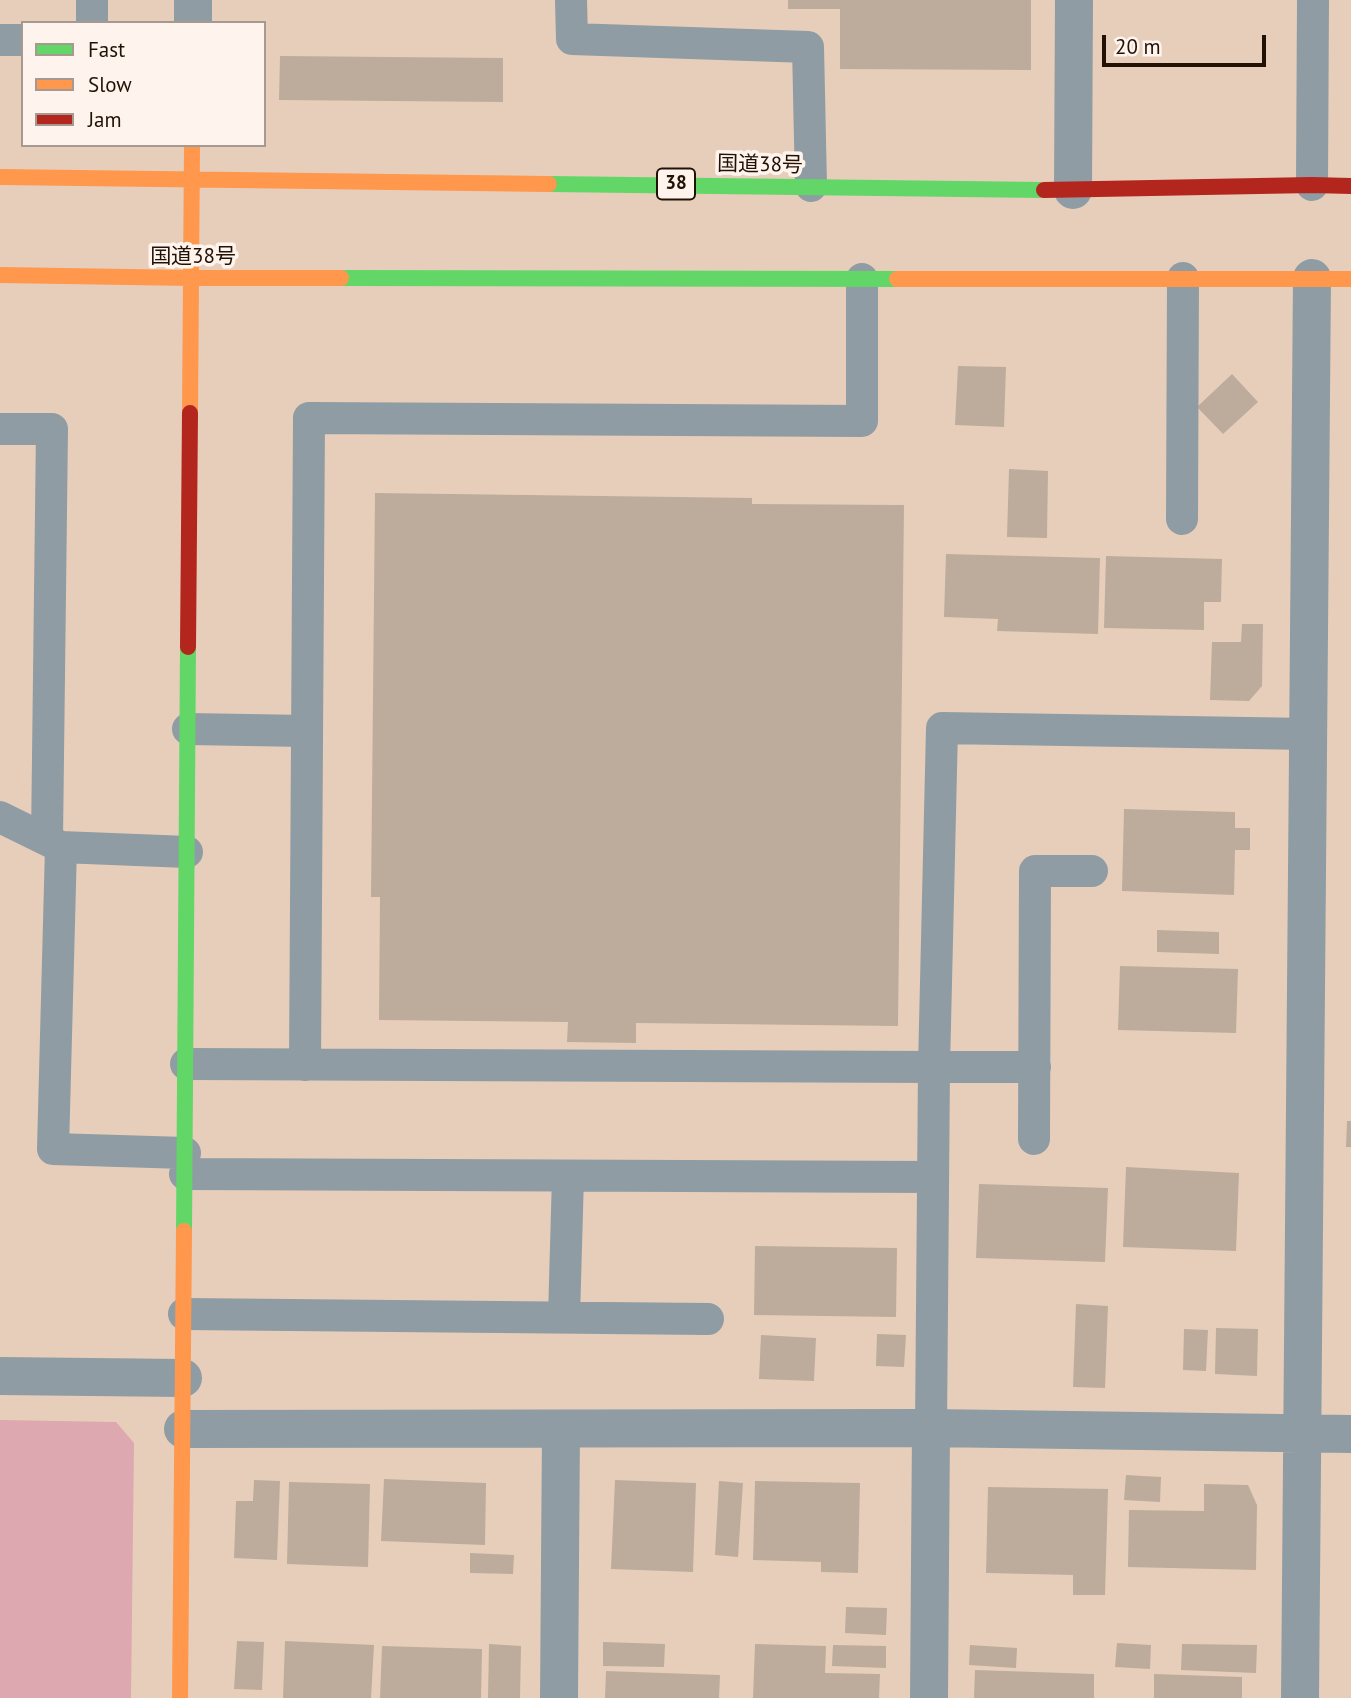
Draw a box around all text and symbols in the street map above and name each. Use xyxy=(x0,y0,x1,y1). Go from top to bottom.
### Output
legend xyxy=(21,21,266,147)
scale bar xyxy=(1106,21,1270,65)
text: 20 m xyxy=(1115,33,1161,60)
text: Fast xyxy=(88,36,125,63)
text: Slow xyxy=(88,71,132,98)
text: Jam xyxy=(88,106,122,133)
street label: 国道38号 xyxy=(717,152,803,178)
road number: 38 xyxy=(657,168,695,200)
street label: 国道38号 xyxy=(150,244,236,270)

